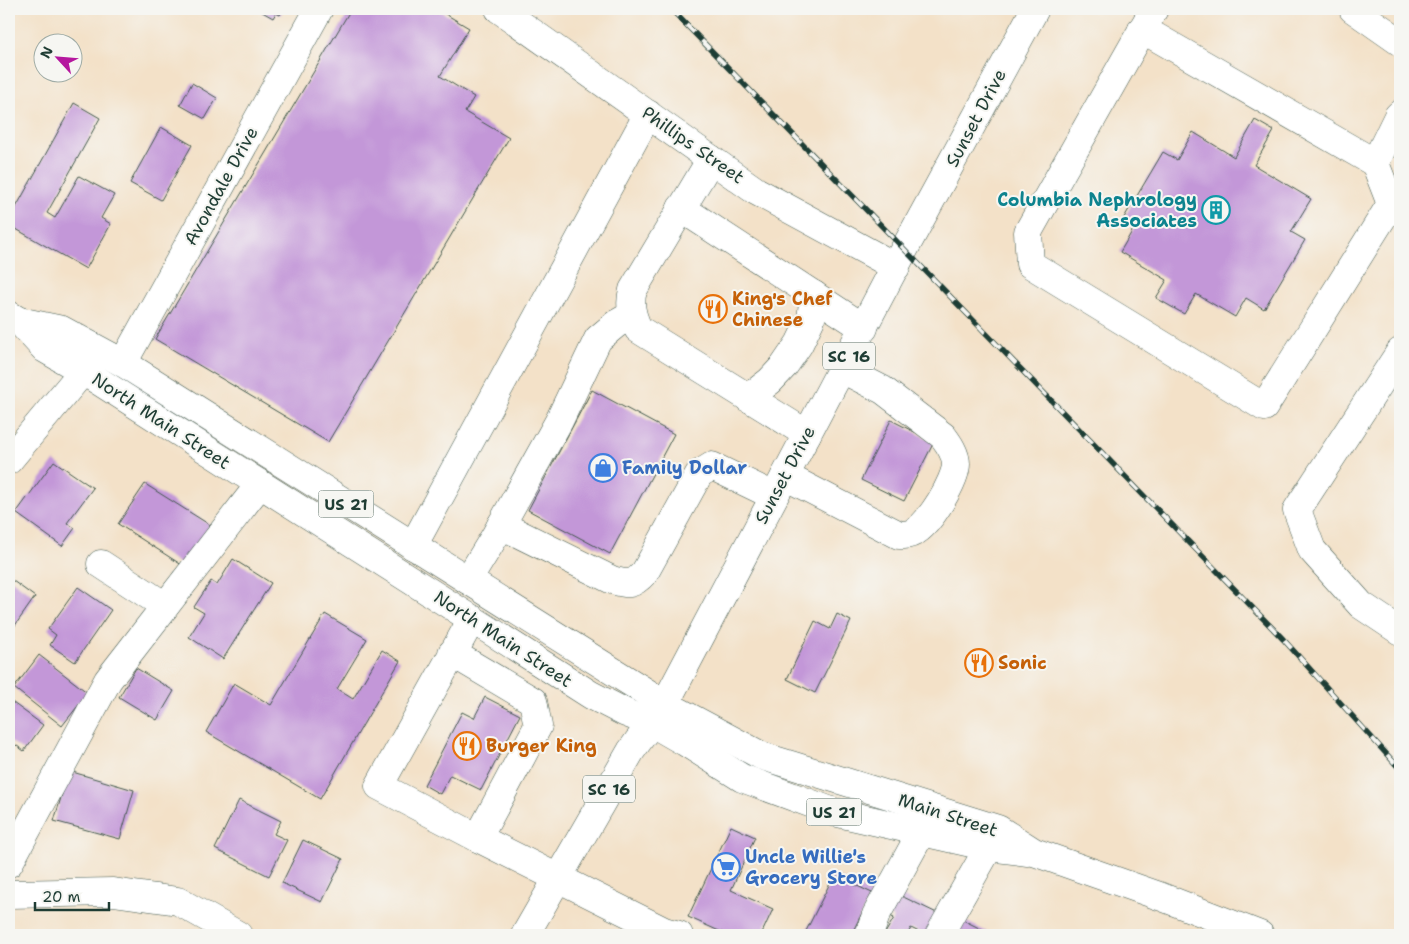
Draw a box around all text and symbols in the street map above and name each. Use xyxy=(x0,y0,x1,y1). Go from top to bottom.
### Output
north arrow xyxy=(32,32,82,82)
text: N xyxy=(36,43,57,61)
street label: Sunset Drive xyxy=(940,65,1012,171)
street label: Phillips Street xyxy=(637,101,749,189)
street label: Avondale Drive xyxy=(178,122,264,250)
place label: Columbia Nephrology Associates xyxy=(997,188,1197,233)
building icon: Columbia Nephrology Associates xyxy=(1201,195,1231,225)
place label: King's Chef Chinese xyxy=(732,287,833,332)
restaurant icon: King's Chef Chinese xyxy=(698,294,728,324)
road number: SC 16 xyxy=(823,342,875,370)
street label: North Main Street xyxy=(87,367,235,475)
street label: Sunset Drive xyxy=(749,422,821,528)
shop icon: Family Dollar xyxy=(588,453,618,483)
place label: Family Dollar xyxy=(622,456,748,480)
road number: US 21 xyxy=(318,490,374,518)
street label: North Main Street xyxy=(429,585,577,693)
restaurant icon: Sonic xyxy=(964,648,994,678)
place label: Sonic xyxy=(998,651,1047,675)
restaurant icon: Burger King xyxy=(452,731,482,761)
place label: Burger King xyxy=(486,734,597,758)
road number: SC 16 xyxy=(583,776,635,802)
street label: Main Street xyxy=(895,788,1001,842)
road number: US 21 xyxy=(806,799,862,826)
place label: Uncle Willie's Grocery Store xyxy=(745,845,877,890)
supermarket icon: Uncle Willie's Grocery Store xyxy=(711,852,741,882)
scale bar xyxy=(35,879,109,911)
text: 20 m xyxy=(42,887,81,907)

